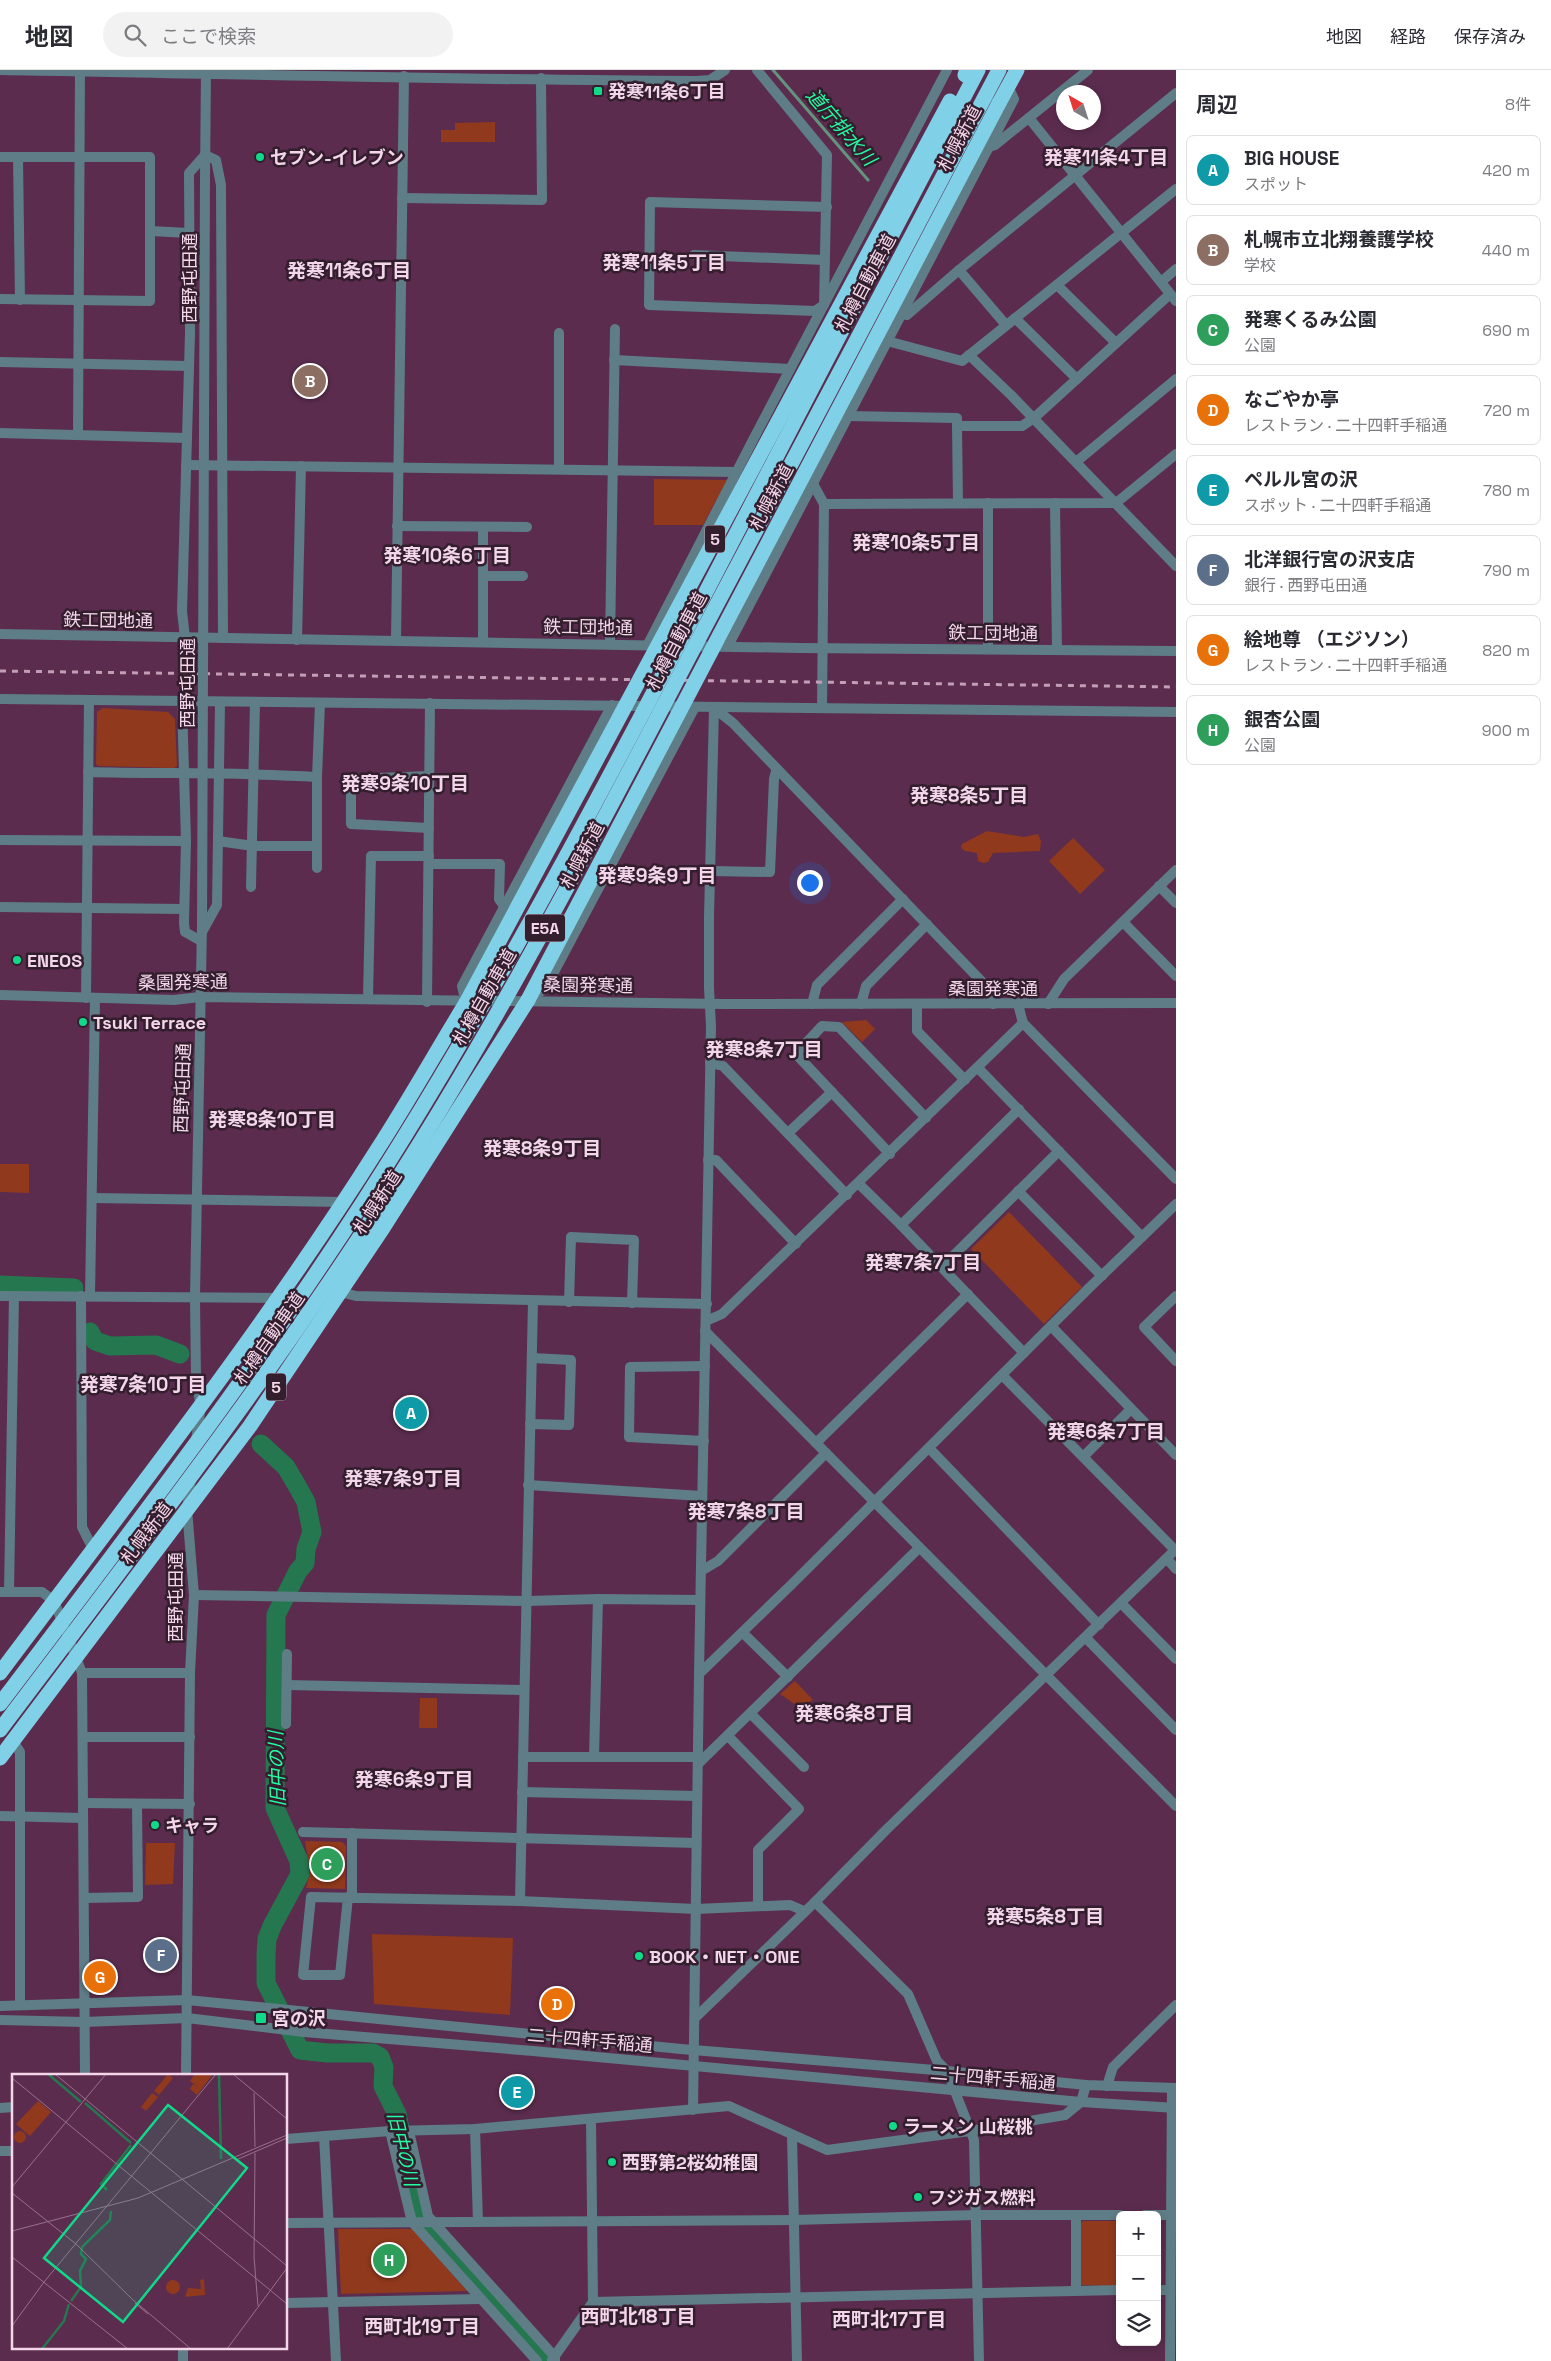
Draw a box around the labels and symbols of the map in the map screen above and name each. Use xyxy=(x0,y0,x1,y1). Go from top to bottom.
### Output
place label: 発寒11条6丁目 xyxy=(608,80,725,103)
water label: 道庁排水川 xyxy=(800,83,883,173)
marker: 発寒11条6丁目 xyxy=(592,85,604,97)
north arrow xyxy=(1056,85,1101,130)
street label: 札幌新道 xyxy=(932,101,986,175)
district label: 発寒11条4丁目 xyxy=(1044,145,1168,170)
place label: セブン-イレブン xyxy=(270,146,404,169)
marker: セブン-イレブン xyxy=(254,151,266,163)
street label: 札樽自動車道 xyxy=(829,230,901,336)
street label: 西野屯田通 xyxy=(178,233,201,323)
district label: 発寒11条5丁目 xyxy=(602,250,726,275)
district label: 発寒11条6丁目 xyxy=(287,258,411,283)
pin: B xyxy=(294,362,326,400)
street label: 札幌新道 xyxy=(744,460,798,534)
road number: 5 xyxy=(705,526,725,552)
district label: 発寒10条5丁目 xyxy=(852,530,980,555)
district label: 発寒10条6丁目 xyxy=(383,543,511,568)
street label: 札樽自動車道 xyxy=(640,588,712,694)
street label: 鉄工団地通 xyxy=(63,608,153,632)
street label: 鉄工団地通 xyxy=(543,615,633,639)
street label: 鉄工団地通 xyxy=(948,621,1038,645)
street label: 西野屯田通 xyxy=(176,638,199,728)
district label: 発寒9条10丁目 xyxy=(341,771,469,796)
district label: 発寒8条5丁目 xyxy=(910,783,1028,808)
street label: 札幌新道 xyxy=(555,818,609,892)
district label: 発寒9条9丁目 xyxy=(598,863,716,888)
your location xyxy=(797,870,823,896)
road number: E5A xyxy=(525,914,565,941)
street label: 札樽自動車道 xyxy=(447,944,521,1050)
place label: ENEOS xyxy=(27,949,82,972)
marker: ENEOS xyxy=(11,954,23,966)
street label: 桑園発寒通 xyxy=(138,970,228,994)
street label: 桑園発寒通 xyxy=(543,973,633,997)
street label: 桑園発寒通 xyxy=(948,977,1038,1000)
place label: Tsuki Terrace xyxy=(93,1011,206,1034)
marker: Tsuki Terrace xyxy=(77,1016,89,1028)
district label: 発寒8条7丁目 xyxy=(706,1037,822,1062)
street label: 西野屯田通 xyxy=(169,1043,195,1133)
district label: 発寒8条10丁目 xyxy=(208,1107,336,1132)
district label: 発寒8条9丁目 xyxy=(483,1136,601,1161)
street label: 札幌新道 xyxy=(348,1166,406,1238)
district label: 発寒7条7丁目 xyxy=(865,1250,981,1275)
street label: 札樽自動車道 xyxy=(229,1287,309,1389)
district label: 発寒7条10丁目 xyxy=(80,1372,206,1397)
road number: 5 xyxy=(266,1374,286,1400)
pin: A xyxy=(395,1394,427,1432)
district label: 発寒6条7丁目 xyxy=(1047,1419,1165,1444)
district label: 発寒7条9丁目 xyxy=(344,1466,462,1491)
street label: 札幌新道 xyxy=(115,1497,177,1569)
district label: 発寒7条8丁目 xyxy=(688,1499,804,1524)
street label: 西野屯田通 xyxy=(164,1552,187,1642)
district label: 発寒6条8丁目 xyxy=(795,1701,913,1726)
water label: 旧中の川 xyxy=(263,1729,291,1807)
district label: 発寒6条9丁目 xyxy=(355,1767,473,1792)
place label: キャラ xyxy=(165,1814,219,1837)
marker: キャラ xyxy=(149,1819,161,1831)
pin: C xyxy=(311,1845,343,1883)
district label: 発寒5条8丁目 xyxy=(986,1904,1104,1929)
pin: F xyxy=(145,1936,177,1974)
place label: BOOK・NET・ONE xyxy=(649,1945,799,1968)
marker: BOOK・NET・ONE xyxy=(633,1950,645,1962)
pin: G xyxy=(84,1958,116,1996)
pin: D xyxy=(541,1985,573,2023)
place label: 宮の沢 xyxy=(272,2007,326,2030)
marker: 宮の沢 xyxy=(254,2011,268,2025)
street label: 二十四軒手稲通 xyxy=(526,2023,654,2057)
street label: 二十四軒手稲通 xyxy=(929,2061,1057,2095)
pin: E xyxy=(501,2073,533,2111)
inset map xyxy=(12,2074,288,2348)
water label: 旧中の川 xyxy=(382,2109,425,2191)
place label: ラーメン 山桜桃 xyxy=(903,2115,1033,2138)
marker: ラーメン 山桜桃 xyxy=(887,2120,899,2132)
place label: 西野第2桜幼稚園 xyxy=(622,2151,759,2174)
marker: 西野第2桜幼稚園 xyxy=(606,2156,618,2168)
place label: フジガス燃料 xyxy=(928,2186,1036,2209)
marker: フジガス燃料 xyxy=(912,2191,924,2203)
pin: H xyxy=(373,2241,405,2279)
district label: 西町北18丁目 xyxy=(581,2304,696,2329)
district label: 西町北17丁目 xyxy=(832,2307,946,2332)
district label: 西町北19丁目 xyxy=(364,2314,480,2339)

